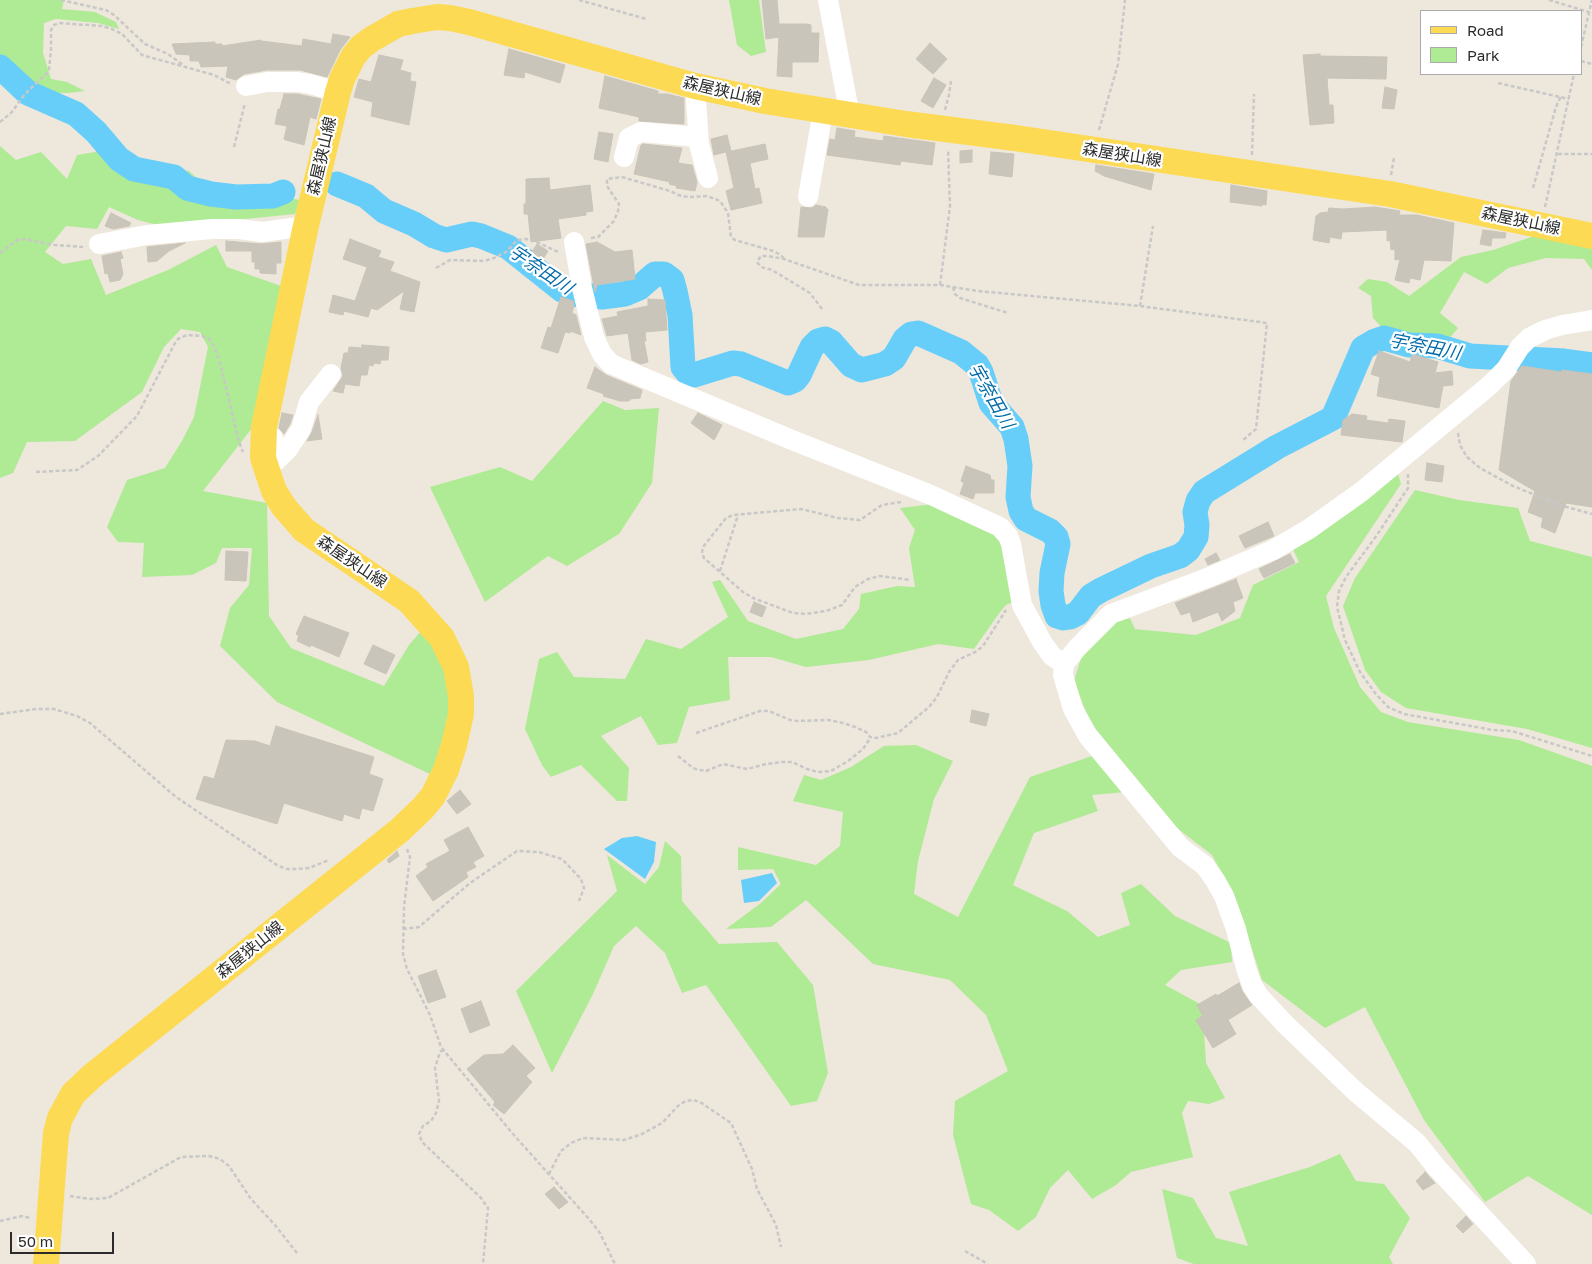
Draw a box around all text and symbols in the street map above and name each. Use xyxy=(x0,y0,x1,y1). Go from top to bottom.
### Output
legend xyxy=(1420,10,1582,75)
text: Road xyxy=(1467,21,1504,39)
text: Park xyxy=(1467,46,1499,64)
street label: 森屋狭山線 xyxy=(681,73,763,109)
street label: 森屋狭山線 xyxy=(304,115,340,197)
street label: 森屋狭山線 xyxy=(1081,139,1163,171)
street label: 森屋狭山線 xyxy=(1480,203,1562,239)
water label: 宇奈田川 xyxy=(505,241,577,299)
water label: 宇奈田川 xyxy=(1388,330,1462,364)
water label: 宇奈田川 xyxy=(964,359,1018,433)
street label: 森屋狭山線 xyxy=(313,532,391,592)
street label: 森屋狭山線 xyxy=(213,917,287,983)
scale bar xyxy=(12,1222,116,1254)
text: 50 m xyxy=(18,1232,53,1250)

